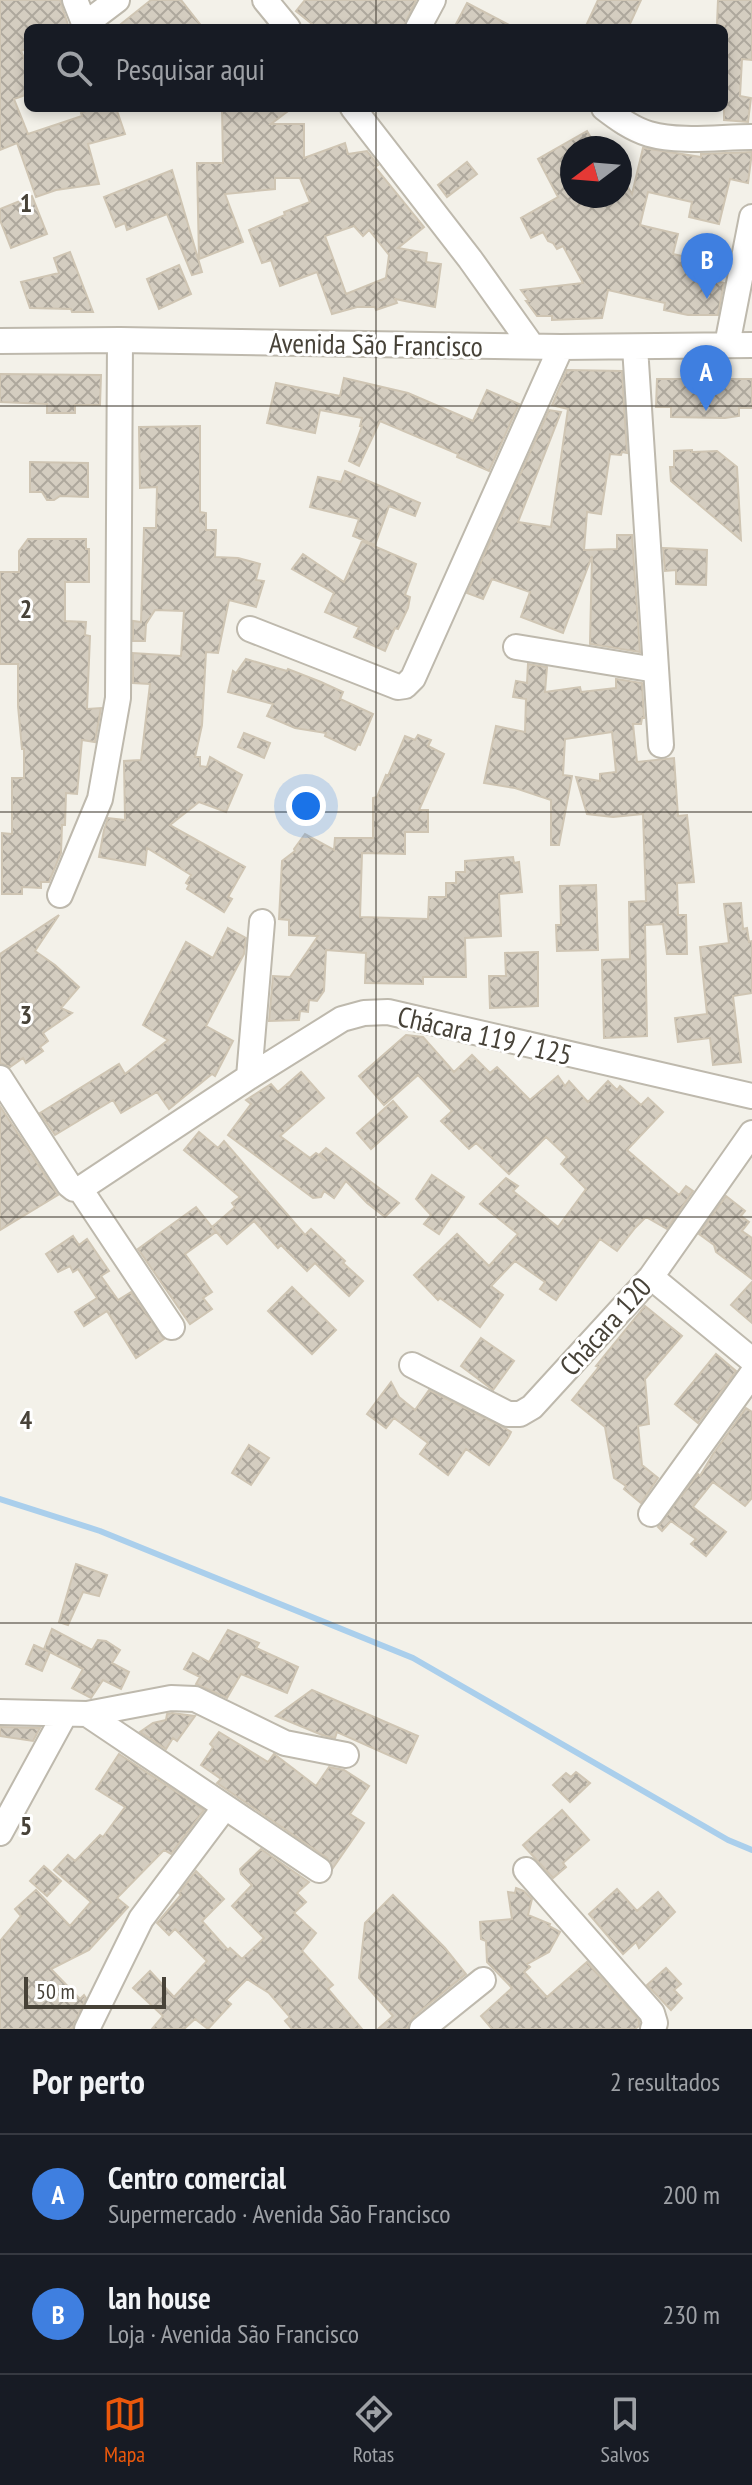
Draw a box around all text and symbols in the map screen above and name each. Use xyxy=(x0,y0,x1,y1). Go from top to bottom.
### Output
search box xyxy=(24,24,728,112)
icon: search xyxy=(52,46,96,90)
text: Pesquisar aqui xyxy=(116,49,265,88)
north arrow xyxy=(560,136,632,208)
text: 1 xyxy=(20,186,32,219)
pin: B xyxy=(681,233,733,299)
street label: Avenida São Francisco xyxy=(269,324,483,364)
pin: A xyxy=(680,345,732,411)
text: 2 xyxy=(20,592,32,625)
your location xyxy=(286,786,326,826)
street label: Chácara 119 / 125 xyxy=(394,997,576,1073)
text: 3 xyxy=(20,998,32,1031)
street label: Chácara 120 xyxy=(551,1269,659,1383)
text: 4 xyxy=(20,1403,33,1436)
text: 5 xyxy=(20,1809,32,1842)
scale bar xyxy=(24,1973,166,2009)
text: 50 m xyxy=(36,1977,75,2005)
text: Por perto xyxy=(32,2059,145,2103)
text: 2 resultados xyxy=(610,2065,720,2098)
text: Centro comercial xyxy=(108,2158,286,2197)
text: A xyxy=(51,2178,65,2211)
text: 200 m xyxy=(662,2178,720,2211)
text: Supermercado · Avenida São Francisco xyxy=(108,2197,451,2230)
text: lan house xyxy=(108,2278,211,2317)
text: B xyxy=(52,2298,64,2331)
text: 230 m xyxy=(662,2298,720,2331)
text: Loja · Avenida São Francisco xyxy=(108,2317,359,2350)
tab: Mapa xyxy=(103,2392,147,2468)
tab: Rotas xyxy=(352,2392,396,2468)
tab: Salvos xyxy=(601,2392,649,2468)

